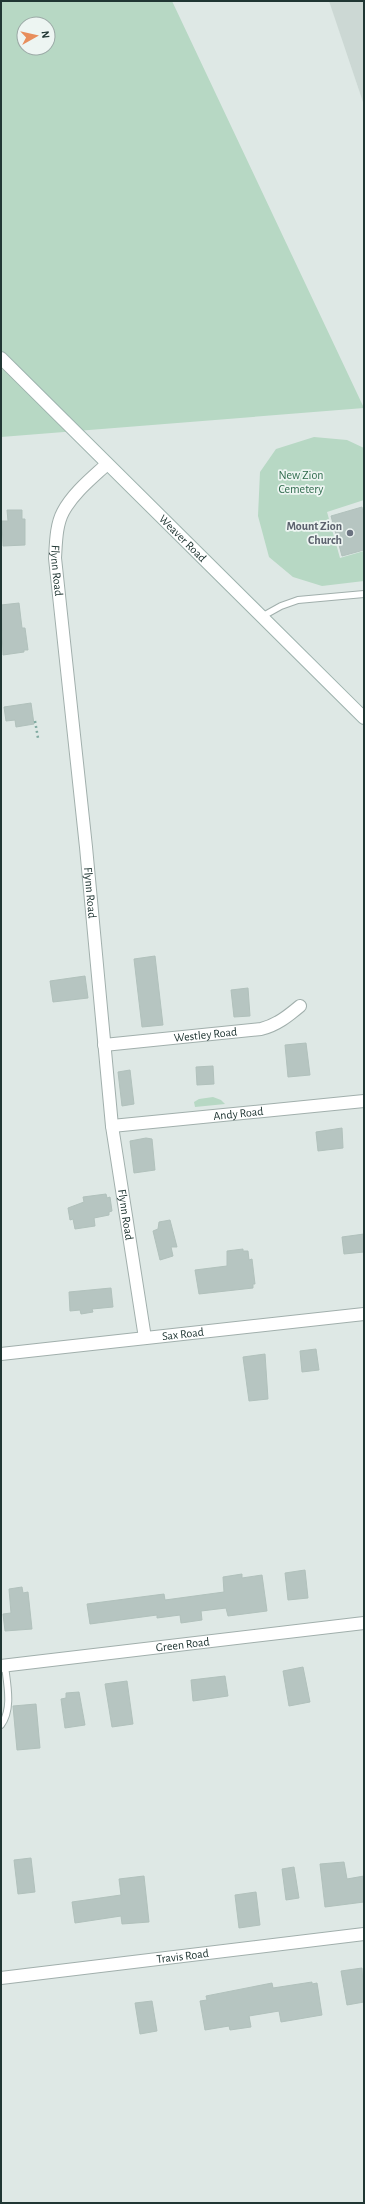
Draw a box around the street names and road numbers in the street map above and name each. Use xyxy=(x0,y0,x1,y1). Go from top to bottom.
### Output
street label: Weaver Road xyxy=(157,512,209,564)
street label: Flynn Road xyxy=(48,545,65,597)
street label: Flynn Road xyxy=(82,867,99,919)
street label: Westley Road xyxy=(173,1025,238,1044)
street label: Andy Road xyxy=(213,1105,264,1122)
street label: Flynn Road xyxy=(116,1188,136,1241)
street label: Sax Road xyxy=(161,1326,204,1342)
street label: Green Road xyxy=(155,1635,210,1654)
street label: Travis Road xyxy=(156,1947,210,1965)

